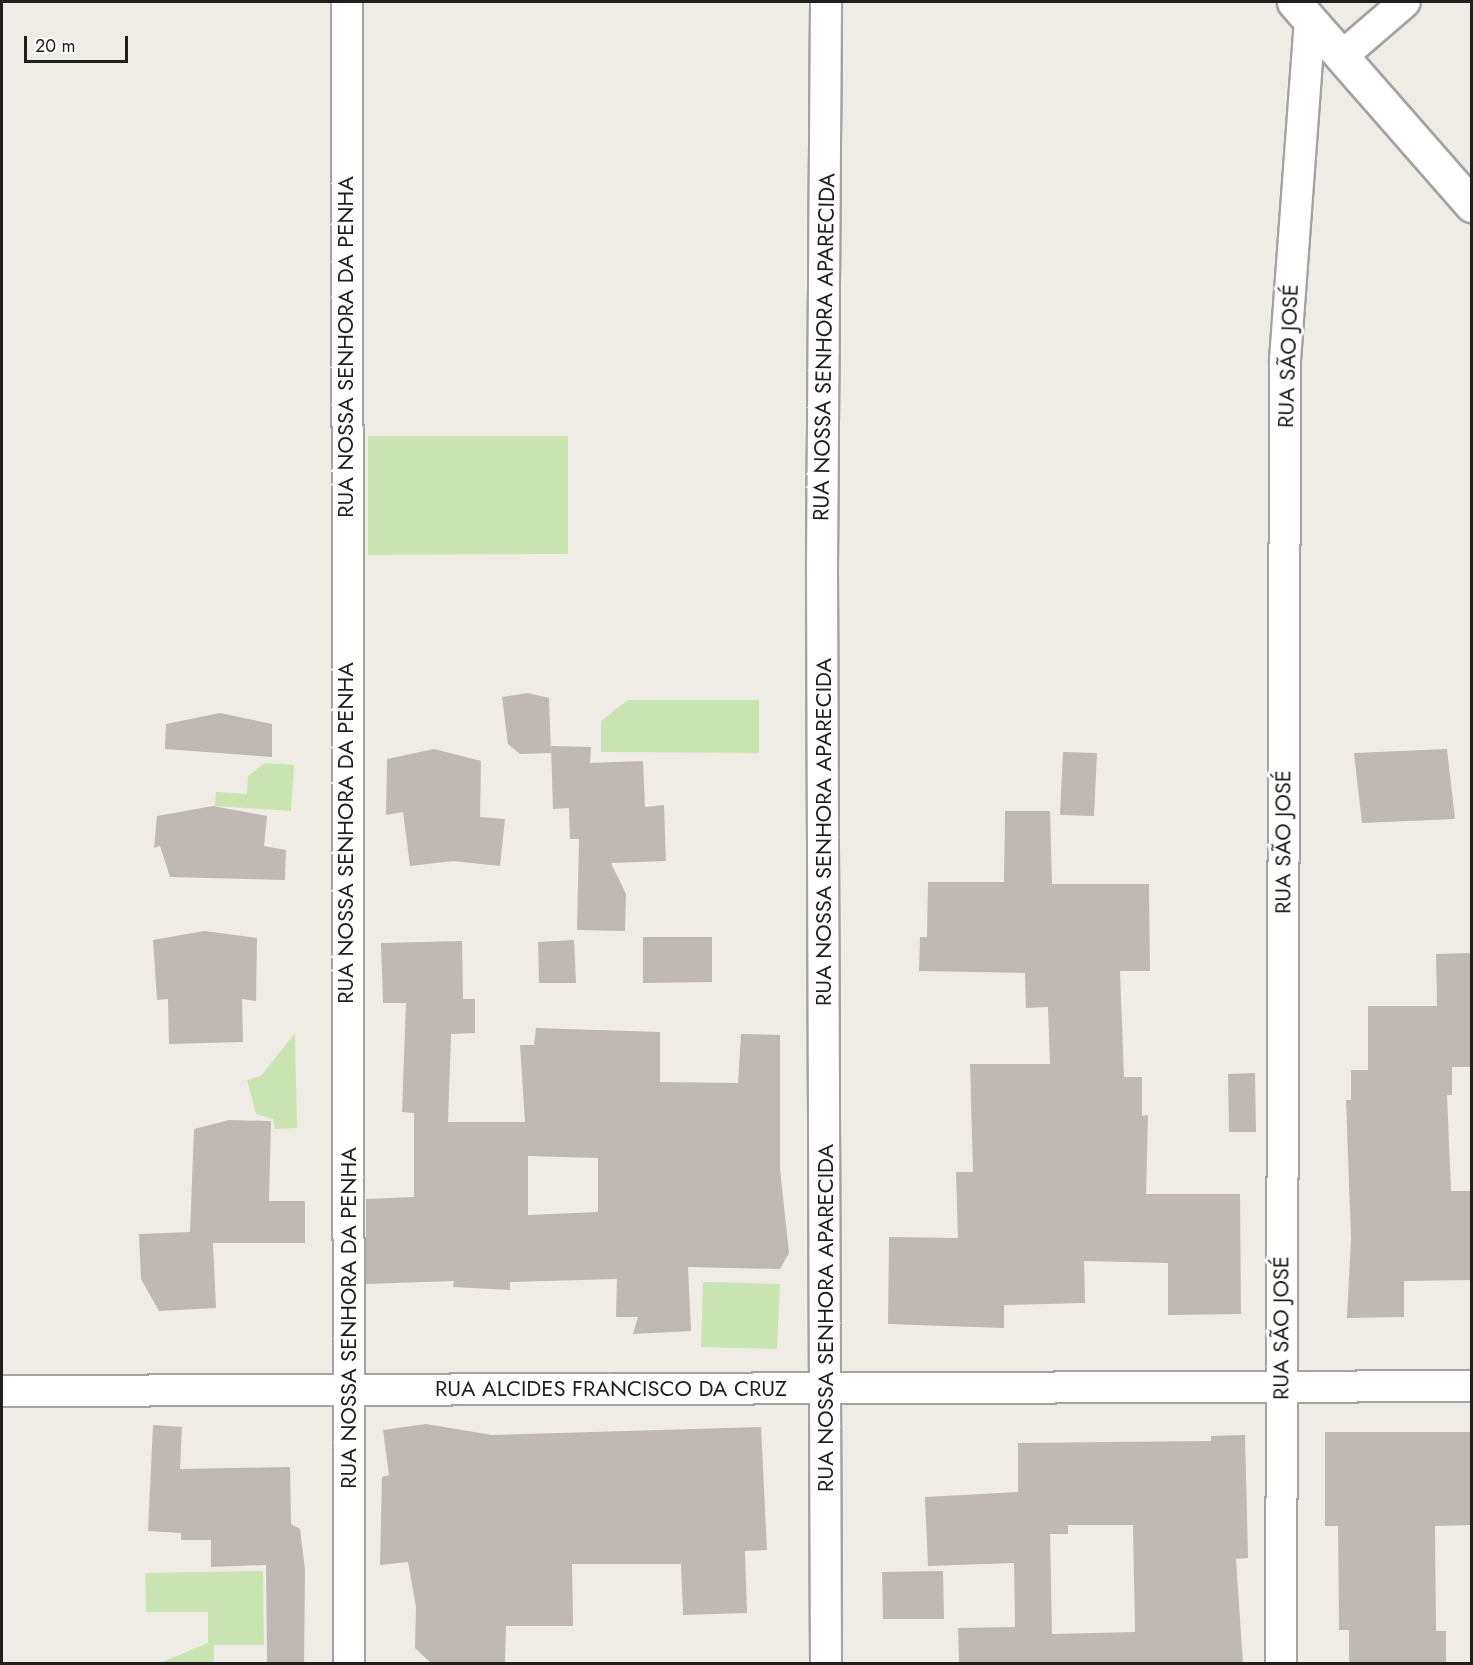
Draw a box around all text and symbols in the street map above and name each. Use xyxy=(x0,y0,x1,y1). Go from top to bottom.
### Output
scale bar xyxy=(27,24,130,62)
text: 20 m xyxy=(35,33,75,59)
street label: RUA NOSSA SENHORA APARECIDA xyxy=(808,173,840,521)
street label: RUA NOSSA SENHORA DA PENHA xyxy=(333,176,359,518)
street label: RUA SÃO JOSÉ xyxy=(1272,284,1304,428)
street label: RUA NOSSA SENHORA APARECIDA xyxy=(811,658,837,1006)
street label: RUA NOSSA SENHORA DA PENHA xyxy=(333,662,359,1004)
street label: RUA SÃO JOSÉ xyxy=(1270,770,1296,914)
street label: RUA NOSSA SENHORA APARECIDA xyxy=(813,1144,839,1492)
street label: RUA NOSSA SENHORA DA PENHA xyxy=(336,1147,362,1489)
street label: RUA SÃO JOSÉ xyxy=(1268,1256,1294,1400)
street label: RUA ALCIDES FRANCISCO DA CRUZ xyxy=(435,1376,787,1402)

